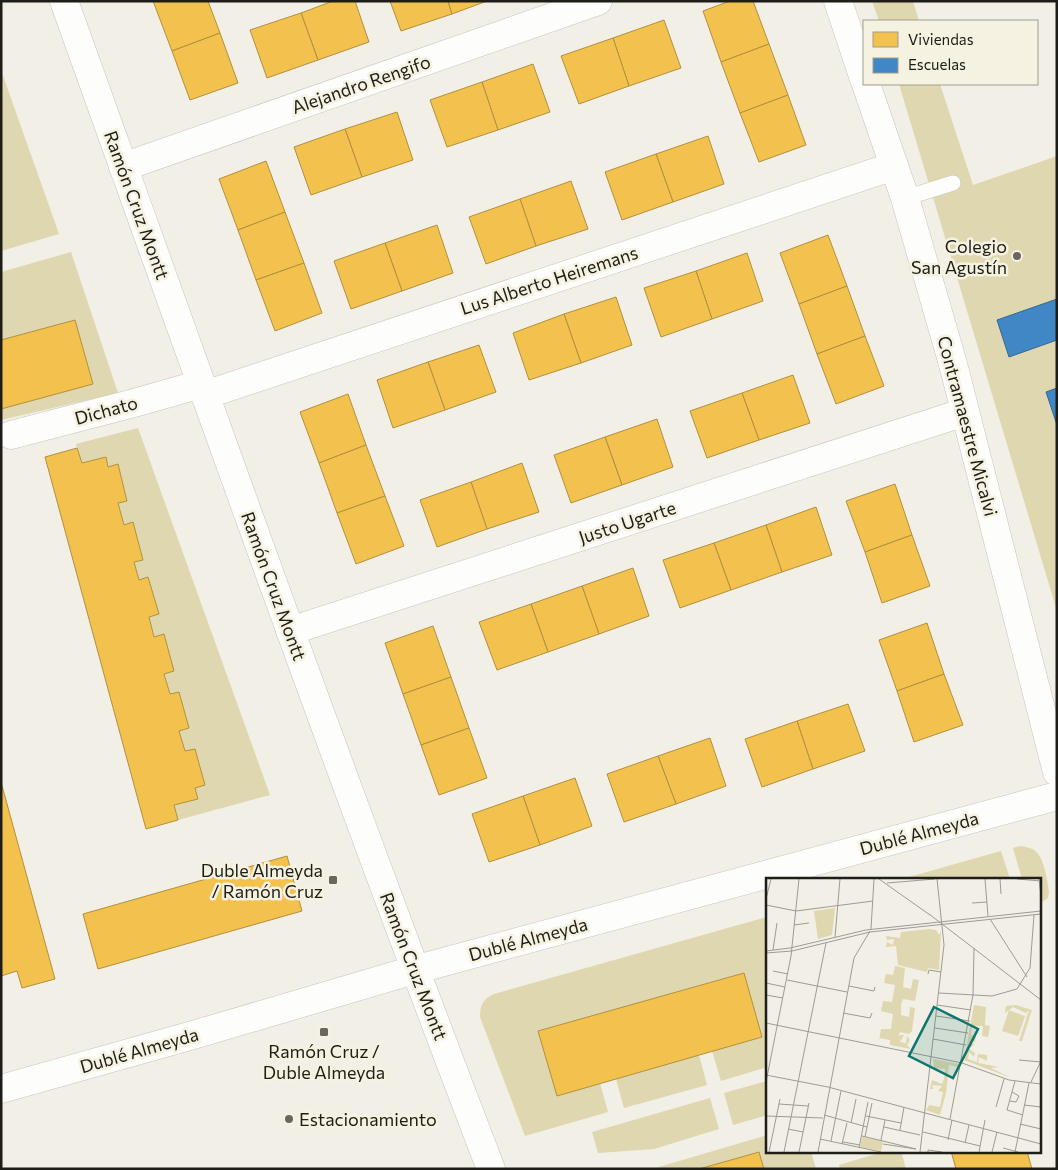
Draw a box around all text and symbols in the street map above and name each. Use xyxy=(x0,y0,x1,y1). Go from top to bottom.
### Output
legend xyxy=(863,20,1038,85)
text: Viviendas xyxy=(908,30,974,48)
street label: Alejandro Rengifo xyxy=(289,50,433,118)
text: Escuelas xyxy=(908,55,966,73)
street label: Ramón Cruz Montt xyxy=(100,128,174,282)
place label: Colegio San Agustín xyxy=(911,235,1007,278)
street label: Lus Alberto Heiremans xyxy=(457,241,641,319)
marker: Colegio San Agustín xyxy=(1011,250,1023,262)
street label: Contramaestre Micalvi xyxy=(933,333,1003,519)
street label: Dichato xyxy=(72,391,140,429)
street label: Justo Ugarte xyxy=(576,496,678,548)
street label: Ramón Cruz Montt xyxy=(237,509,311,663)
street label: Dublé Almeyda xyxy=(857,807,981,859)
place label: Duble Almeyda / Ramón Cruz xyxy=(201,859,323,902)
marker: Duble Almeyda / Ramón Cruz xyxy=(327,874,339,886)
inset map xyxy=(766,878,1040,1152)
street label: Ramón Cruz Montt xyxy=(376,889,452,1043)
street label: Dublé Almeyda xyxy=(466,913,590,965)
street label: Dublé Almeyda xyxy=(77,1023,201,1077)
marker: Ramón Cruz / Duble Almeyda xyxy=(318,1026,330,1038)
place label: Ramón Cruz / Duble Almeyda xyxy=(263,1040,385,1083)
place label: Estacionamiento xyxy=(299,1108,437,1130)
marker: Estacionamiento xyxy=(283,1113,295,1125)

